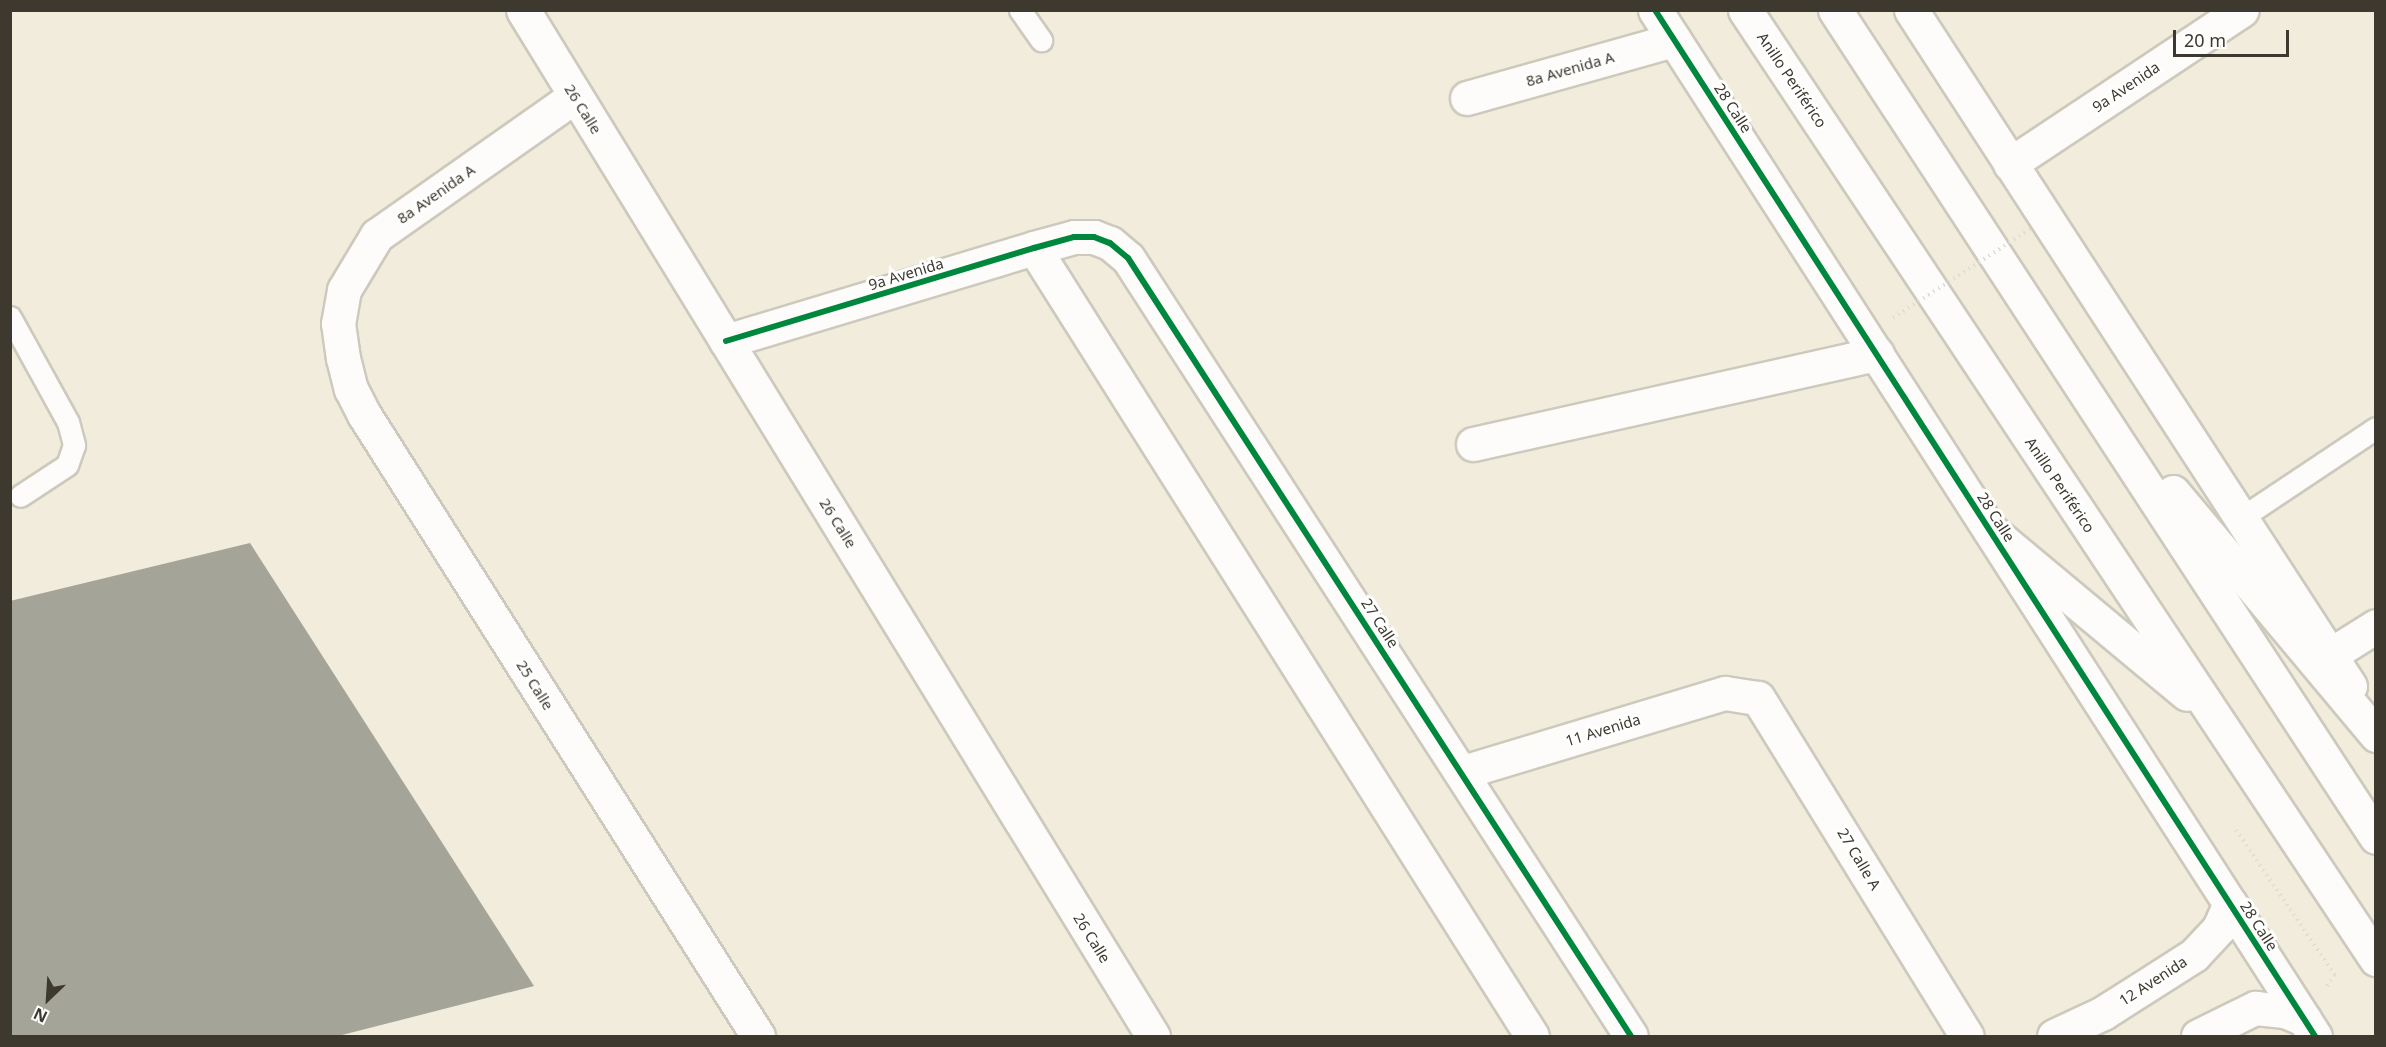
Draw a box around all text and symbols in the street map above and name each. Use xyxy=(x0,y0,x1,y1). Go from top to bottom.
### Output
scale bar xyxy=(2176,18,2292,56)
text: 20 m xyxy=(2184,28,2226,52)
street label: Anillo Periférico xyxy=(1754,29,1830,131)
street label: 8a Avenida A xyxy=(1524,48,1616,90)
street label: 9a Avenida xyxy=(2089,58,2163,116)
street label: 28 Calle xyxy=(1710,80,1756,136)
street label: 26 Calle xyxy=(561,81,605,137)
street label: 8a Avenida A xyxy=(394,161,478,227)
street label: 9a Avenida xyxy=(866,254,946,294)
street label: Anillo Periférico xyxy=(2022,434,2098,536)
street label: 28 Calle xyxy=(1973,489,2019,545)
street label: 26 Calle xyxy=(816,495,860,551)
street label: 27 Calle xyxy=(1357,595,1403,651)
street label: 25 Calle xyxy=(513,657,557,713)
street label: 11 Avenida xyxy=(1563,710,1643,750)
street label: 27 Calle A xyxy=(1834,825,1884,893)
street label: 28 Calle xyxy=(2236,898,2282,954)
street label: 26 Calle xyxy=(1070,910,1114,966)
street label: 12 Avenida xyxy=(2116,952,2190,1010)
north arrow xyxy=(18,969,78,1029)
text: N xyxy=(30,1003,51,1028)

